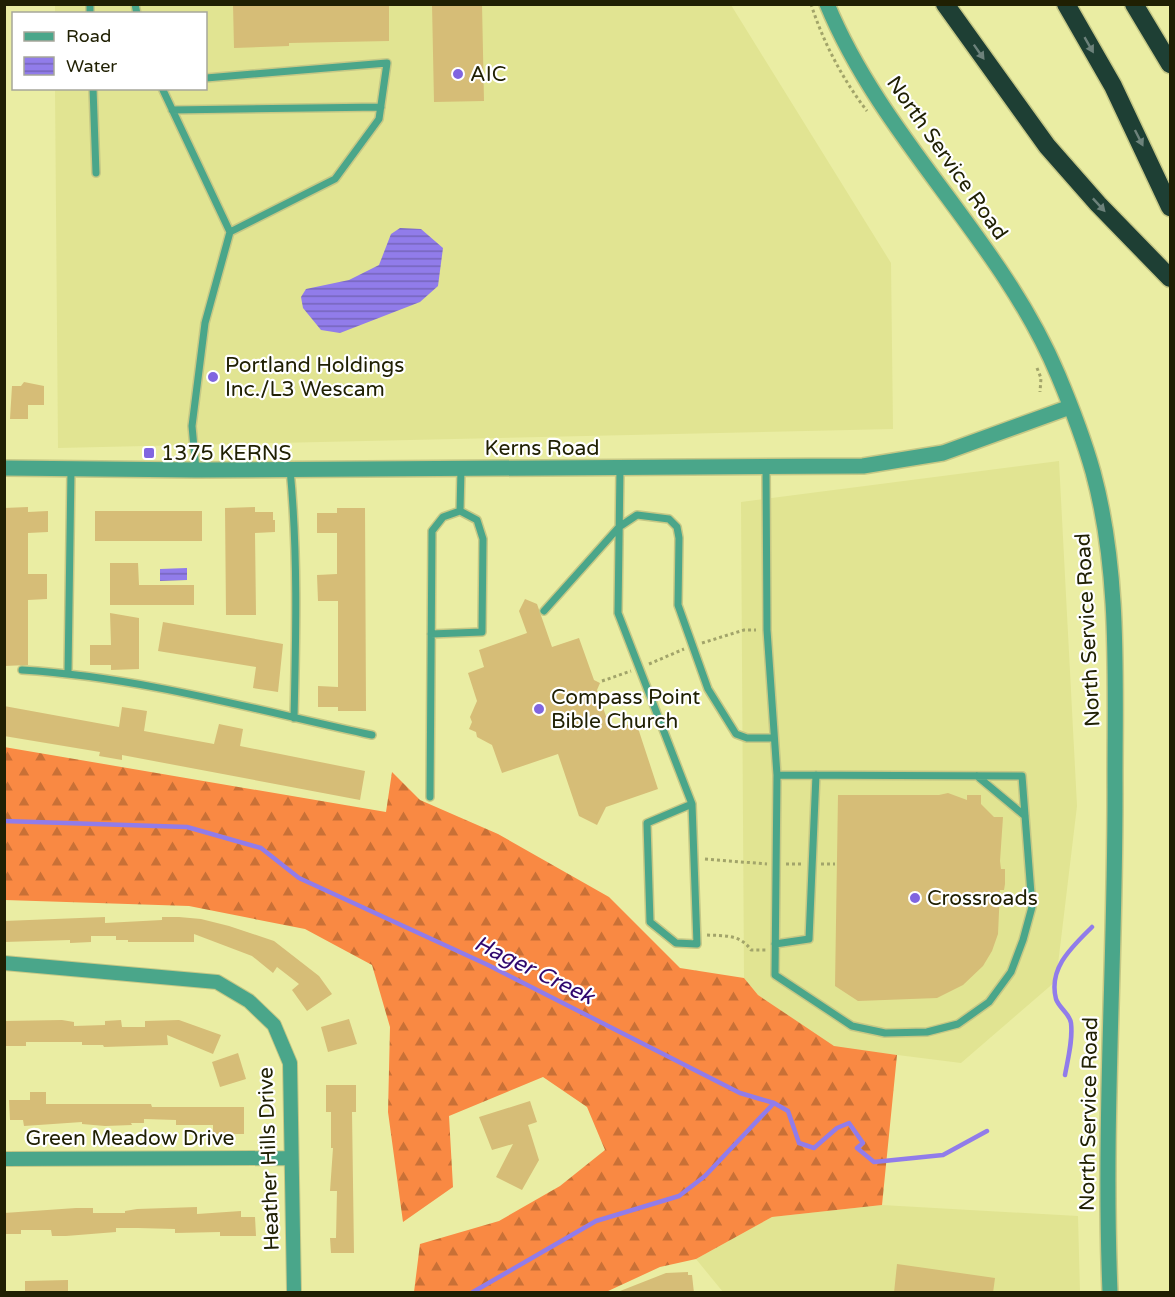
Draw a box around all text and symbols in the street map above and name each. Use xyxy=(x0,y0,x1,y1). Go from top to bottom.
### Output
legend xyxy=(12,12,207,90)
text: Road xyxy=(66,25,111,47)
one-way arrow xyxy=(1084,37,1094,54)
one-way arrow xyxy=(973,44,985,60)
text: Water xyxy=(66,55,117,77)
place label: AIC xyxy=(470,62,506,87)
marker: AIC xyxy=(451,67,465,81)
street label: North Service Road xyxy=(881,71,1013,245)
one-way arrow xyxy=(1134,130,1144,147)
one-way arrow xyxy=(1092,198,1106,212)
place label: Portland Holdings Inc./L3 Wescam xyxy=(225,353,404,402)
marker: Portland Holdings Inc./L3 Wescam xyxy=(206,370,220,384)
street label: Kerns Road xyxy=(484,436,600,461)
place label: 1375 KERNS xyxy=(161,441,291,466)
marker: 1375 KERNS xyxy=(142,446,156,460)
street label: North Service Road xyxy=(1070,532,1106,728)
place label: Compass Point Bible Church xyxy=(551,685,700,734)
marker: Compass Point Bible Church xyxy=(532,702,546,716)
place label: Crossroads xyxy=(927,886,1038,911)
marker: Crossroads xyxy=(908,891,922,905)
water label: Hager Creek xyxy=(470,930,600,1011)
street label: North Service Road xyxy=(1075,1017,1103,1211)
street label: Heather Hills Drive xyxy=(253,1067,285,1251)
street label: Green Meadow Drive xyxy=(25,1126,235,1151)

